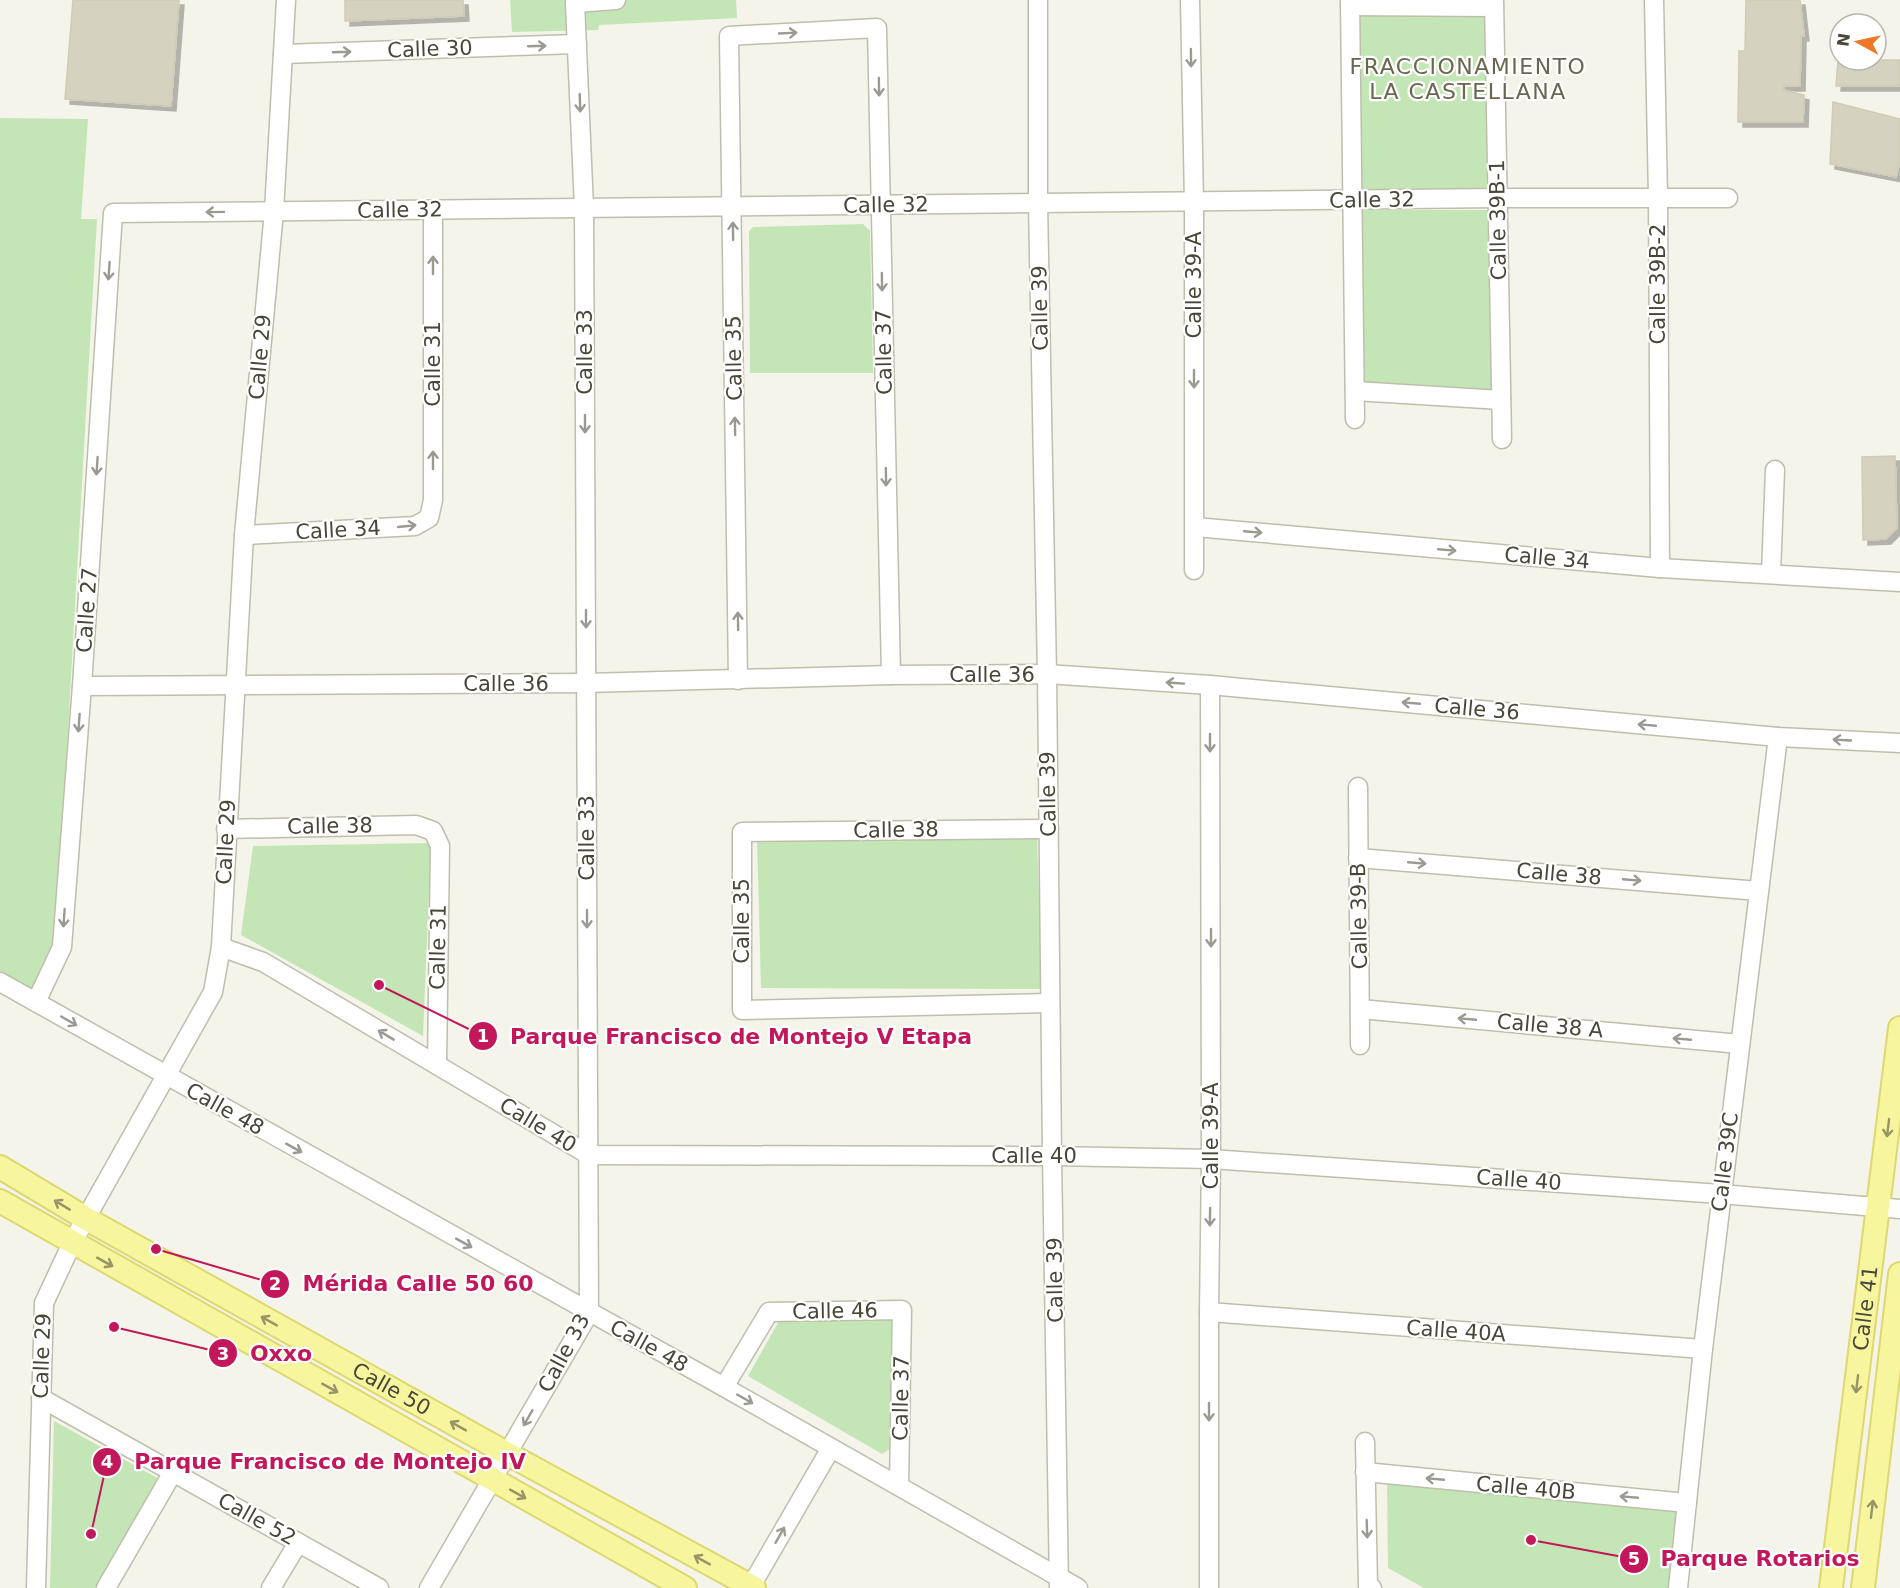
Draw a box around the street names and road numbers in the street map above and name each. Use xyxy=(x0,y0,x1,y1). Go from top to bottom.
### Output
street label: Calle 30 xyxy=(387,36,473,62)
street label: Calle 39B-1 xyxy=(1485,159,1511,281)
street label: Calle 32 xyxy=(1329,187,1415,213)
street label: Calle 32 xyxy=(843,192,929,218)
street label: Calle 32 xyxy=(357,197,443,223)
street label: Calle 39B-2 xyxy=(1646,224,1670,344)
street label: Calle 39-A xyxy=(1182,231,1206,339)
street label: Calle 39 xyxy=(1027,265,1053,351)
street label: Calle 33 xyxy=(573,309,597,395)
street label: Calle 37 xyxy=(871,309,897,395)
street label: Calle 29 xyxy=(244,313,276,401)
street label: Calle 35 xyxy=(721,315,747,401)
street label: Calle 31 xyxy=(421,321,445,407)
street label: Calle 34 xyxy=(295,516,381,544)
street label: Calle 34 xyxy=(1503,542,1591,574)
street label: Calle 27 xyxy=(72,567,102,653)
street label: Calle 36 xyxy=(949,663,1035,687)
street label: Calle 36 xyxy=(463,672,549,696)
street label: Calle 36 xyxy=(1433,693,1521,725)
street label: Calle 39 xyxy=(1035,751,1061,837)
street label: Calle 33 xyxy=(575,795,599,881)
street label: Calle 29 xyxy=(212,799,240,885)
street label: Calle 38 xyxy=(287,813,373,839)
street label: Calle 38 xyxy=(853,817,939,843)
street label: Calle 38 xyxy=(1515,858,1603,890)
street label: Calle 39-B xyxy=(1346,862,1372,970)
street label: Calle 35 xyxy=(730,878,754,964)
street label: Calle 31 xyxy=(425,904,451,990)
street label: Calle 38 A xyxy=(1496,1009,1605,1043)
street label: Calle 48 xyxy=(182,1078,268,1140)
street label: Calle 39-A xyxy=(1199,1082,1223,1190)
street label: Calle 40 xyxy=(495,1093,581,1157)
street label: Calle 39C xyxy=(1707,1111,1743,1213)
street label: Calle 40 xyxy=(991,1144,1077,1168)
street label: Calle 40 xyxy=(1476,1165,1562,1195)
street label: Calle 39 xyxy=(1042,1237,1068,1323)
street label: Calle 41 xyxy=(1848,1264,1883,1352)
street label: Calle 46 xyxy=(792,1298,878,1324)
street label: Calle 33 xyxy=(533,1310,595,1396)
street label: Calle 29 xyxy=(29,1313,55,1399)
street label: Calle 48 xyxy=(606,1315,692,1377)
street label: Calle 40A xyxy=(1405,1316,1507,1346)
street label: Calle 37 xyxy=(888,1355,914,1441)
street label: Calle 50 xyxy=(348,1358,435,1420)
street label: Calle 40B xyxy=(1475,1472,1577,1504)
street label: Calle 52 xyxy=(214,1488,300,1550)

